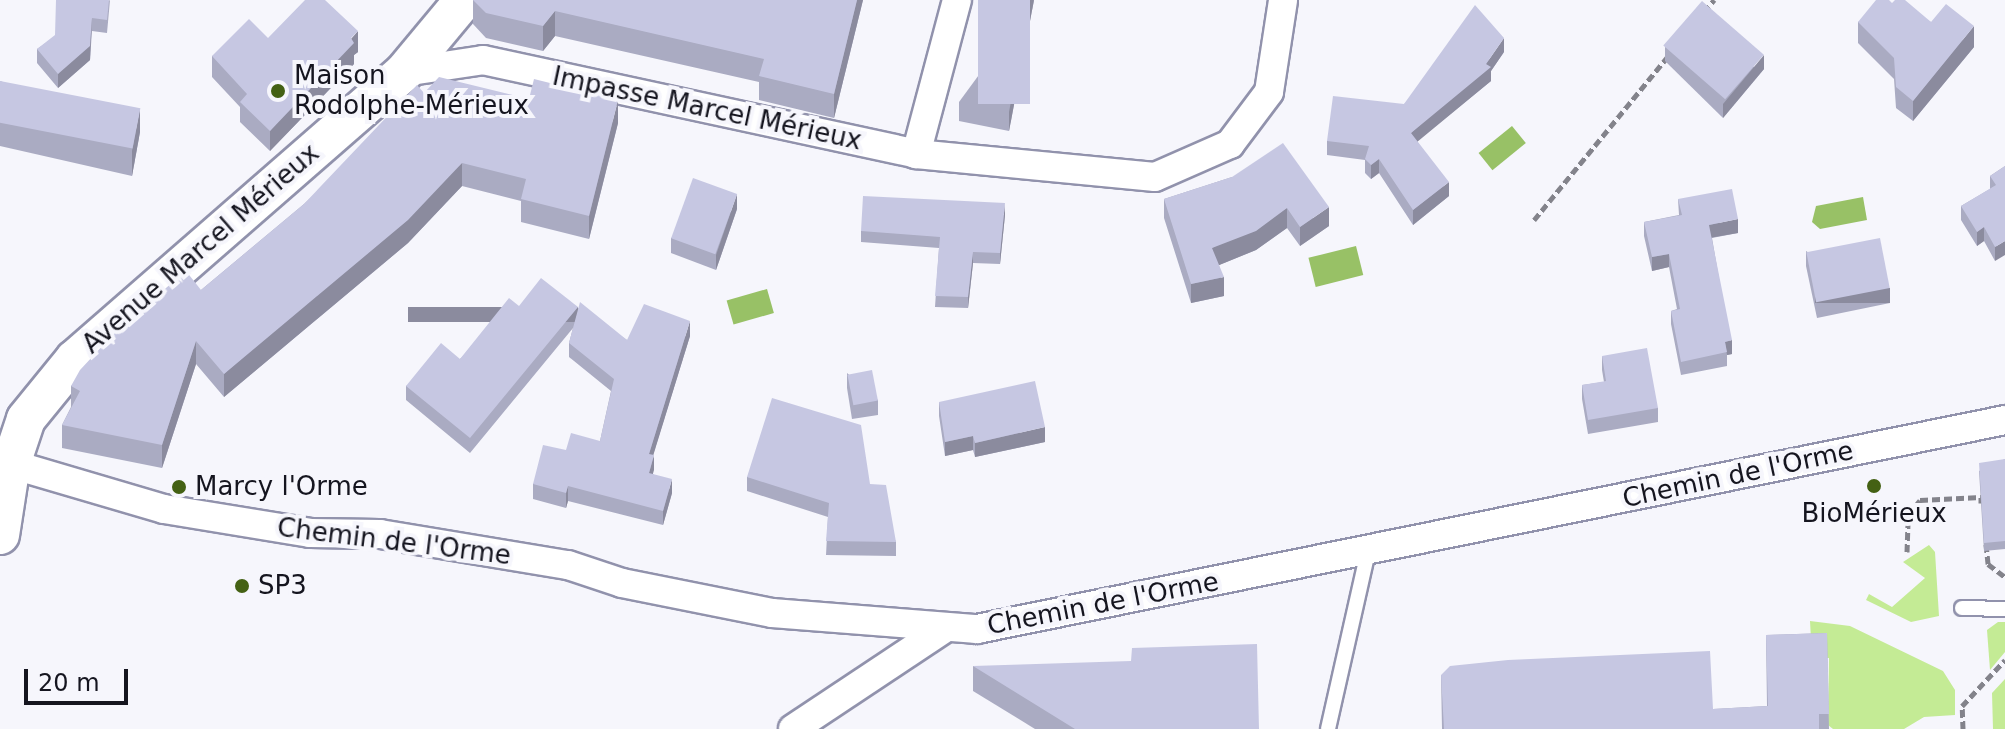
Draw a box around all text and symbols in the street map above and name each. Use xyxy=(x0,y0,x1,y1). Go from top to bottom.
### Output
place label: Maison Rodolphe-Mérieux xyxy=(294,60,529,122)
street label: Impasse Marcel Mérieux xyxy=(550,61,864,157)
marker: Maison Rodolphe-Mérieux xyxy=(269,82,287,100)
street label: Avenue Marcel Mérieux xyxy=(76,138,326,360)
street label: Chemin de l'Orme xyxy=(1620,435,1856,515)
place label: Marcy l'Orme xyxy=(195,471,368,503)
marker: BioMérieux xyxy=(1865,477,1883,495)
marker: Marcy l'Orme xyxy=(170,478,188,496)
place label: BioMérieux xyxy=(1801,498,1947,530)
street label: Chemin de l'Orme xyxy=(275,512,513,572)
street label: Chemin de l'Orme xyxy=(985,566,1221,642)
place label: SP3 xyxy=(258,570,307,602)
marker: SP3 xyxy=(233,577,251,595)
scale bar xyxy=(28,653,132,703)
text: 20 m xyxy=(38,669,100,697)

